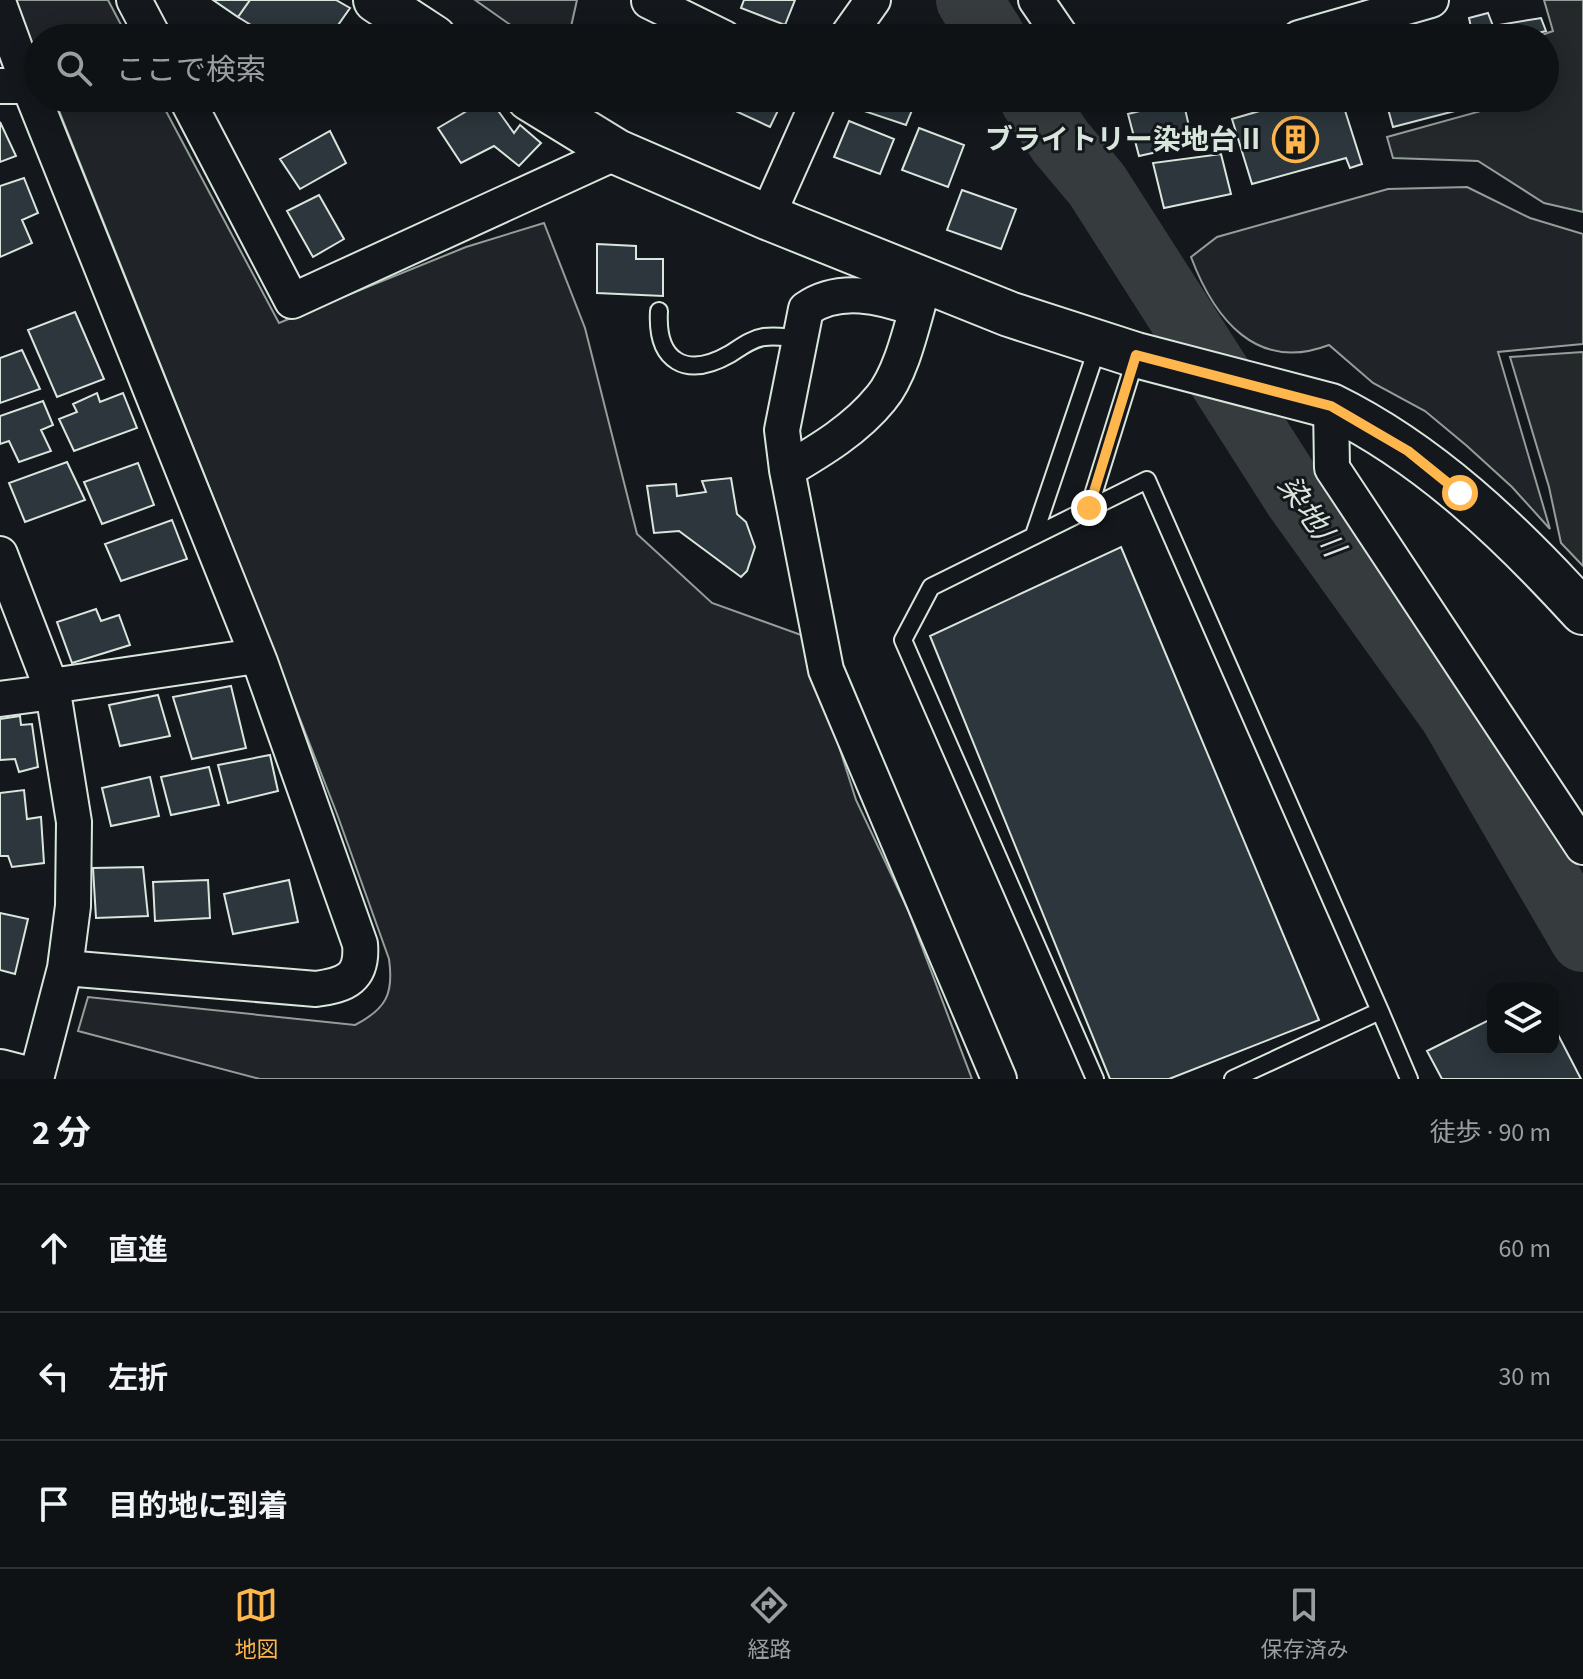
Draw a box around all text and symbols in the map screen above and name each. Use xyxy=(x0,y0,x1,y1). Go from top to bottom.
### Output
search box xyxy=(24,24,1559,112)
icon: search xyxy=(52,46,96,90)
text: ここで検索 xyxy=(116,49,266,92)
building icon: ブライトリー染地台Ⅱ xyxy=(1272,115,1320,163)
place label: ブライトリー染地台Ⅱ xyxy=(985,120,1265,160)
water label: 染地川 xyxy=(1267,467,1356,568)
route start xyxy=(1442,475,1478,511)
route end xyxy=(1071,490,1107,526)
map controls xyxy=(1487,983,1559,1055)
button: layers xyxy=(1487,983,1559,1055)
text: 2 分 xyxy=(32,1109,91,1158)
text: 徒歩 · 90 m xyxy=(1430,1114,1551,1151)
icon: ahead xyxy=(32,1226,76,1270)
text: 直進 xyxy=(108,1229,168,1272)
text: 60 m xyxy=(1498,1230,1551,1267)
icon: left xyxy=(32,1354,76,1398)
text: 左折 xyxy=(108,1357,168,1400)
text: 30 m xyxy=(1498,1358,1551,1395)
icon: arrive xyxy=(32,1482,76,1526)
text: 目的地に到着 xyxy=(108,1485,288,1528)
tab: 地図 xyxy=(234,1583,279,1666)
tab: 経路 xyxy=(747,1583,792,1666)
tab: 保存済み xyxy=(1260,1583,1349,1666)

